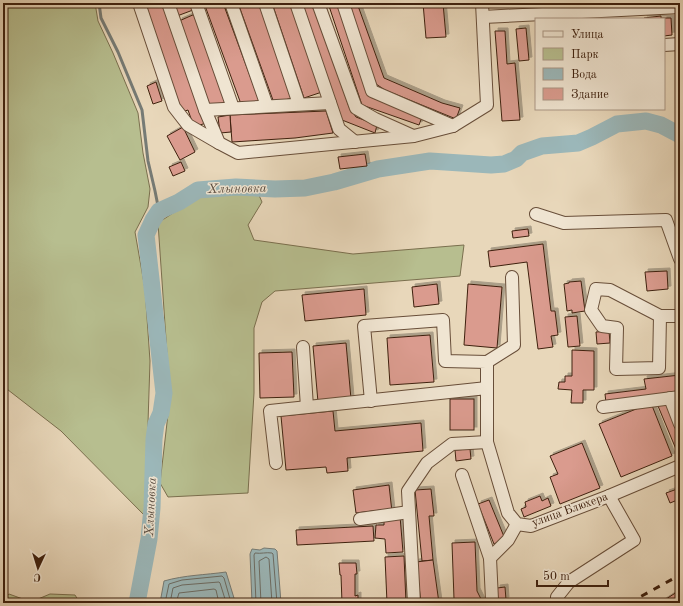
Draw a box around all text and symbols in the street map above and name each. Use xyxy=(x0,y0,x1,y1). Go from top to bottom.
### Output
legend xyxy=(535,18,665,110)
text: Улица xyxy=(571,29,604,41)
text: Парк xyxy=(571,49,599,61)
text: Вода xyxy=(571,69,597,81)
text: Здание xyxy=(571,89,609,101)
water label: Хлыновка xyxy=(207,182,267,196)
water label: Хлыновка xyxy=(143,477,159,537)
street label: улица Блюхера xyxy=(530,491,610,529)
north arrow xyxy=(18,548,58,588)
scale bar xyxy=(537,562,608,588)
text: 50 m xyxy=(543,570,570,583)
text: С xyxy=(33,571,41,582)

